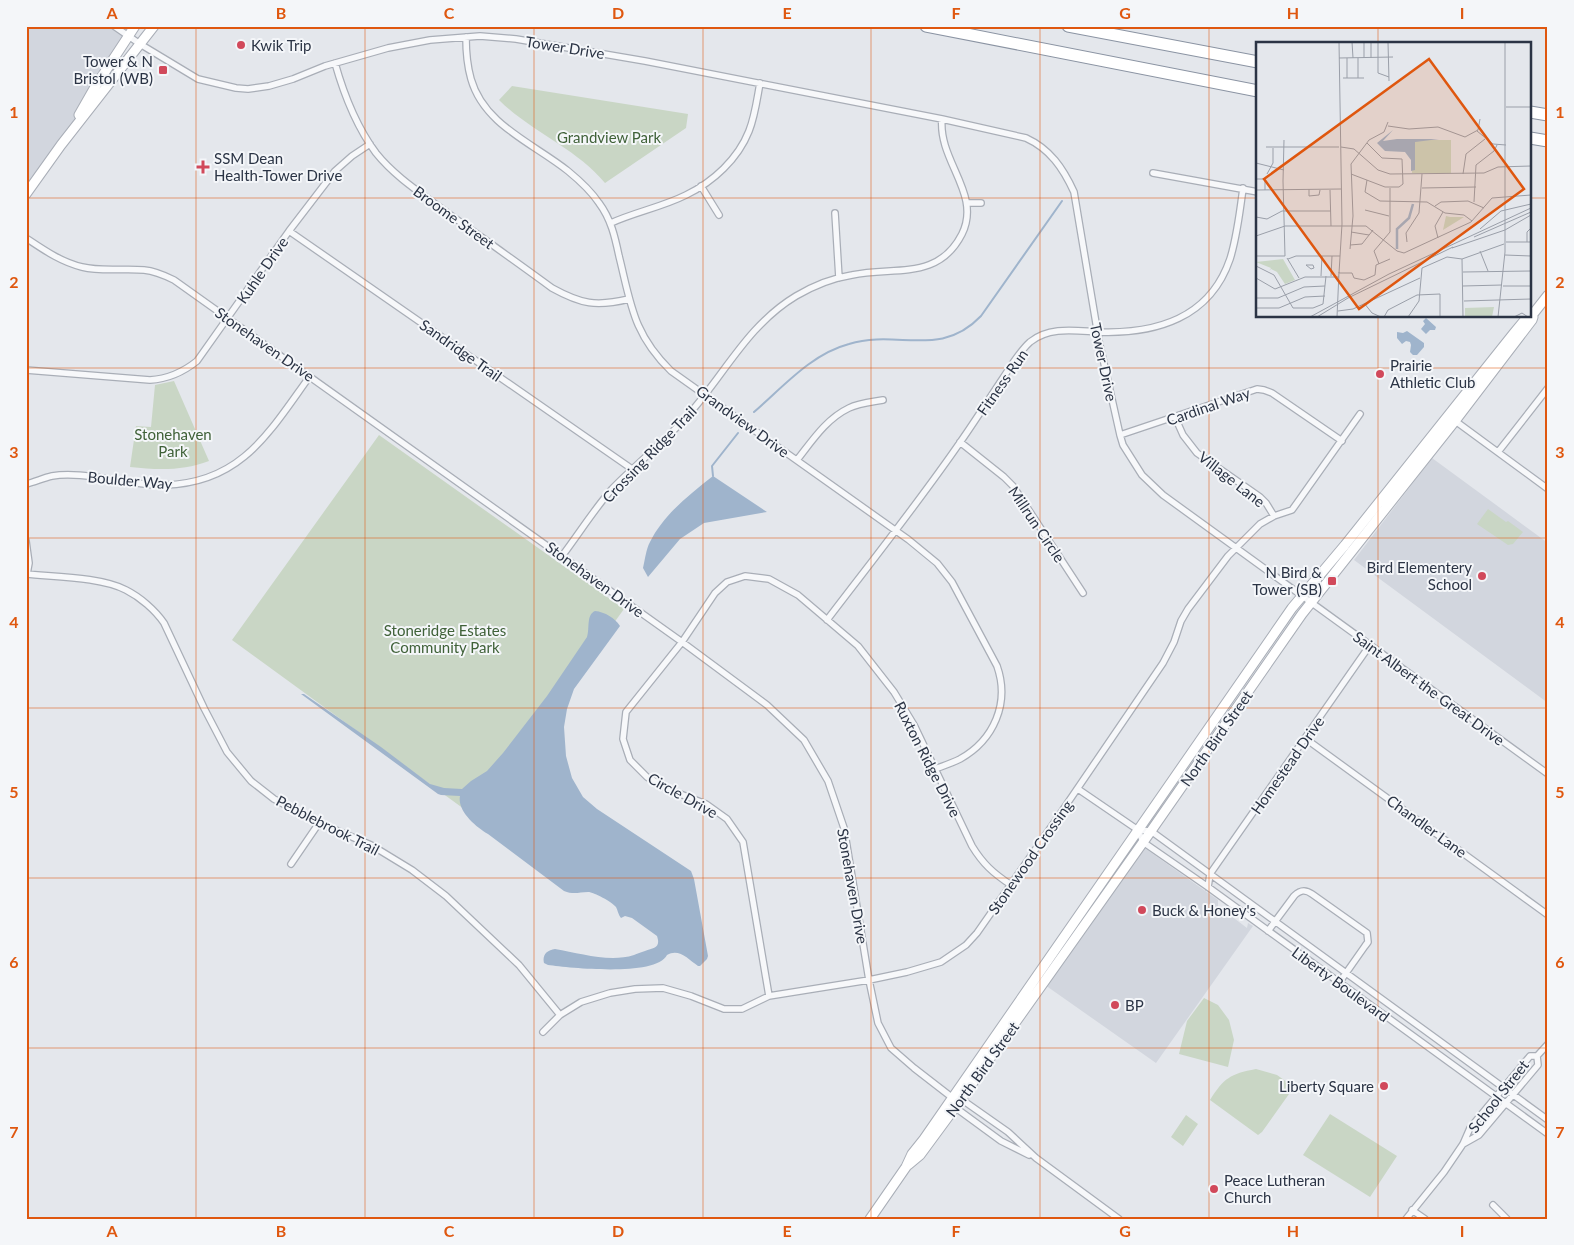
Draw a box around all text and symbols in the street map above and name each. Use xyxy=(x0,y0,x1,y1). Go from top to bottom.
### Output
text: A xyxy=(105,3,118,22)
text: B xyxy=(276,3,286,22)
text: C xyxy=(444,3,455,22)
text: D xyxy=(612,3,624,22)
text: E xyxy=(782,3,792,22)
text: F xyxy=(951,3,961,22)
text: G xyxy=(1119,3,1131,22)
text: H xyxy=(1287,3,1299,22)
text: I xyxy=(1460,3,1464,22)
street label: Tower Drive xyxy=(524,32,606,62)
place label: Kwik Trip xyxy=(251,36,311,54)
marker: Kwik Trip xyxy=(235,39,247,51)
inset map xyxy=(1256,42,1532,318)
place label: Tower & N Bristol (WB) xyxy=(73,52,153,87)
marker: Tower & N Bristol (WB) xyxy=(157,64,169,76)
text: 1 xyxy=(9,102,19,121)
text: 1 xyxy=(1555,102,1565,121)
park label: Grandview Park xyxy=(557,128,661,146)
place label: SSM Dean Health-Tower Drive xyxy=(214,149,342,184)
marker: SSM Dean Health-Tower Drive xyxy=(196,160,210,174)
street label: Broome Street xyxy=(410,182,498,253)
street label: Kuhle Drive xyxy=(232,233,292,307)
text: 2 xyxy=(9,272,19,291)
text: 2 xyxy=(1555,272,1565,291)
street label: Stonehaven Drive xyxy=(212,303,318,385)
street label: Sandridge Trail xyxy=(417,315,505,385)
street label: Tower Drive xyxy=(1087,321,1121,403)
street label: Fitness Run xyxy=(973,346,1031,418)
place label: Prairie Athletic Club xyxy=(1390,356,1475,391)
marker: Prairie Athletic Club xyxy=(1374,368,1386,380)
street label: Grandview Drive xyxy=(693,381,793,461)
street label: Cardinal Way xyxy=(1164,383,1252,429)
street label: Crossing Ridge Trail xyxy=(598,402,700,506)
park label: Stonehaven Park xyxy=(134,425,212,460)
text: 3 xyxy=(9,442,19,461)
text: 3 xyxy=(1555,442,1565,461)
street label: Village Lane xyxy=(1195,448,1269,511)
street label: Boulder Way xyxy=(87,467,173,493)
street label: Millrun Circle xyxy=(1005,483,1069,566)
street label: Stonehaven Drive xyxy=(542,537,648,621)
place label: Bird Elementery School xyxy=(1366,558,1472,593)
place label: N Bird & Tower (SB) xyxy=(1252,563,1322,598)
marker: Bird Elementery School xyxy=(1476,570,1488,582)
marker: N Bird & Tower (SB) xyxy=(1326,575,1338,587)
text: 4 xyxy=(9,612,19,631)
text: 4 xyxy=(1555,612,1565,631)
park label: Stoneridge Estates Community Park xyxy=(384,621,506,656)
street label: Saint Albert the Great Drive xyxy=(1350,627,1508,749)
street label: North Bird Street xyxy=(1176,686,1256,789)
street label: Ruxton Ridge Drive xyxy=(891,698,965,820)
street label: Homestead Drive xyxy=(1247,713,1327,817)
street label: Circle Drive xyxy=(645,768,721,822)
text: 5 xyxy=(9,782,19,801)
text: 5 xyxy=(1555,782,1565,801)
street label: Pebblebrook Trail xyxy=(273,791,383,859)
street label: Chandler Lane xyxy=(1383,791,1471,861)
street label: Stonewood Crossing xyxy=(984,796,1076,918)
street label: Stonehaven Drive xyxy=(834,827,872,945)
place label: Buck & Honey's xyxy=(1152,901,1256,919)
marker: Buck & Honey's xyxy=(1136,904,1148,916)
street label: Liberty Boulevard xyxy=(1289,943,1393,1025)
text: 6 xyxy=(9,952,19,971)
text: 6 xyxy=(1555,952,1565,971)
place label: BP xyxy=(1125,996,1144,1014)
marker: BP xyxy=(1109,999,1121,1011)
street label: North Bird Street xyxy=(942,1018,1023,1120)
street label: School Street xyxy=(1464,1055,1532,1136)
place label: Liberty Square xyxy=(1279,1077,1374,1095)
marker: Liberty Square xyxy=(1378,1080,1390,1092)
text: 7 xyxy=(9,1122,19,1141)
text: 7 xyxy=(1555,1122,1565,1141)
place label: Peace Lutheran Church xyxy=(1224,1171,1325,1206)
marker: Peace Lutheran Church xyxy=(1208,1183,1220,1195)
text: A xyxy=(105,1221,118,1240)
text: B xyxy=(276,1221,286,1240)
text: C xyxy=(444,1221,455,1240)
text: D xyxy=(612,1221,624,1240)
text: E xyxy=(782,1221,792,1240)
text: F xyxy=(951,1221,961,1240)
text: G xyxy=(1119,1221,1131,1240)
text: H xyxy=(1287,1221,1299,1240)
text: I xyxy=(1460,1221,1464,1240)

